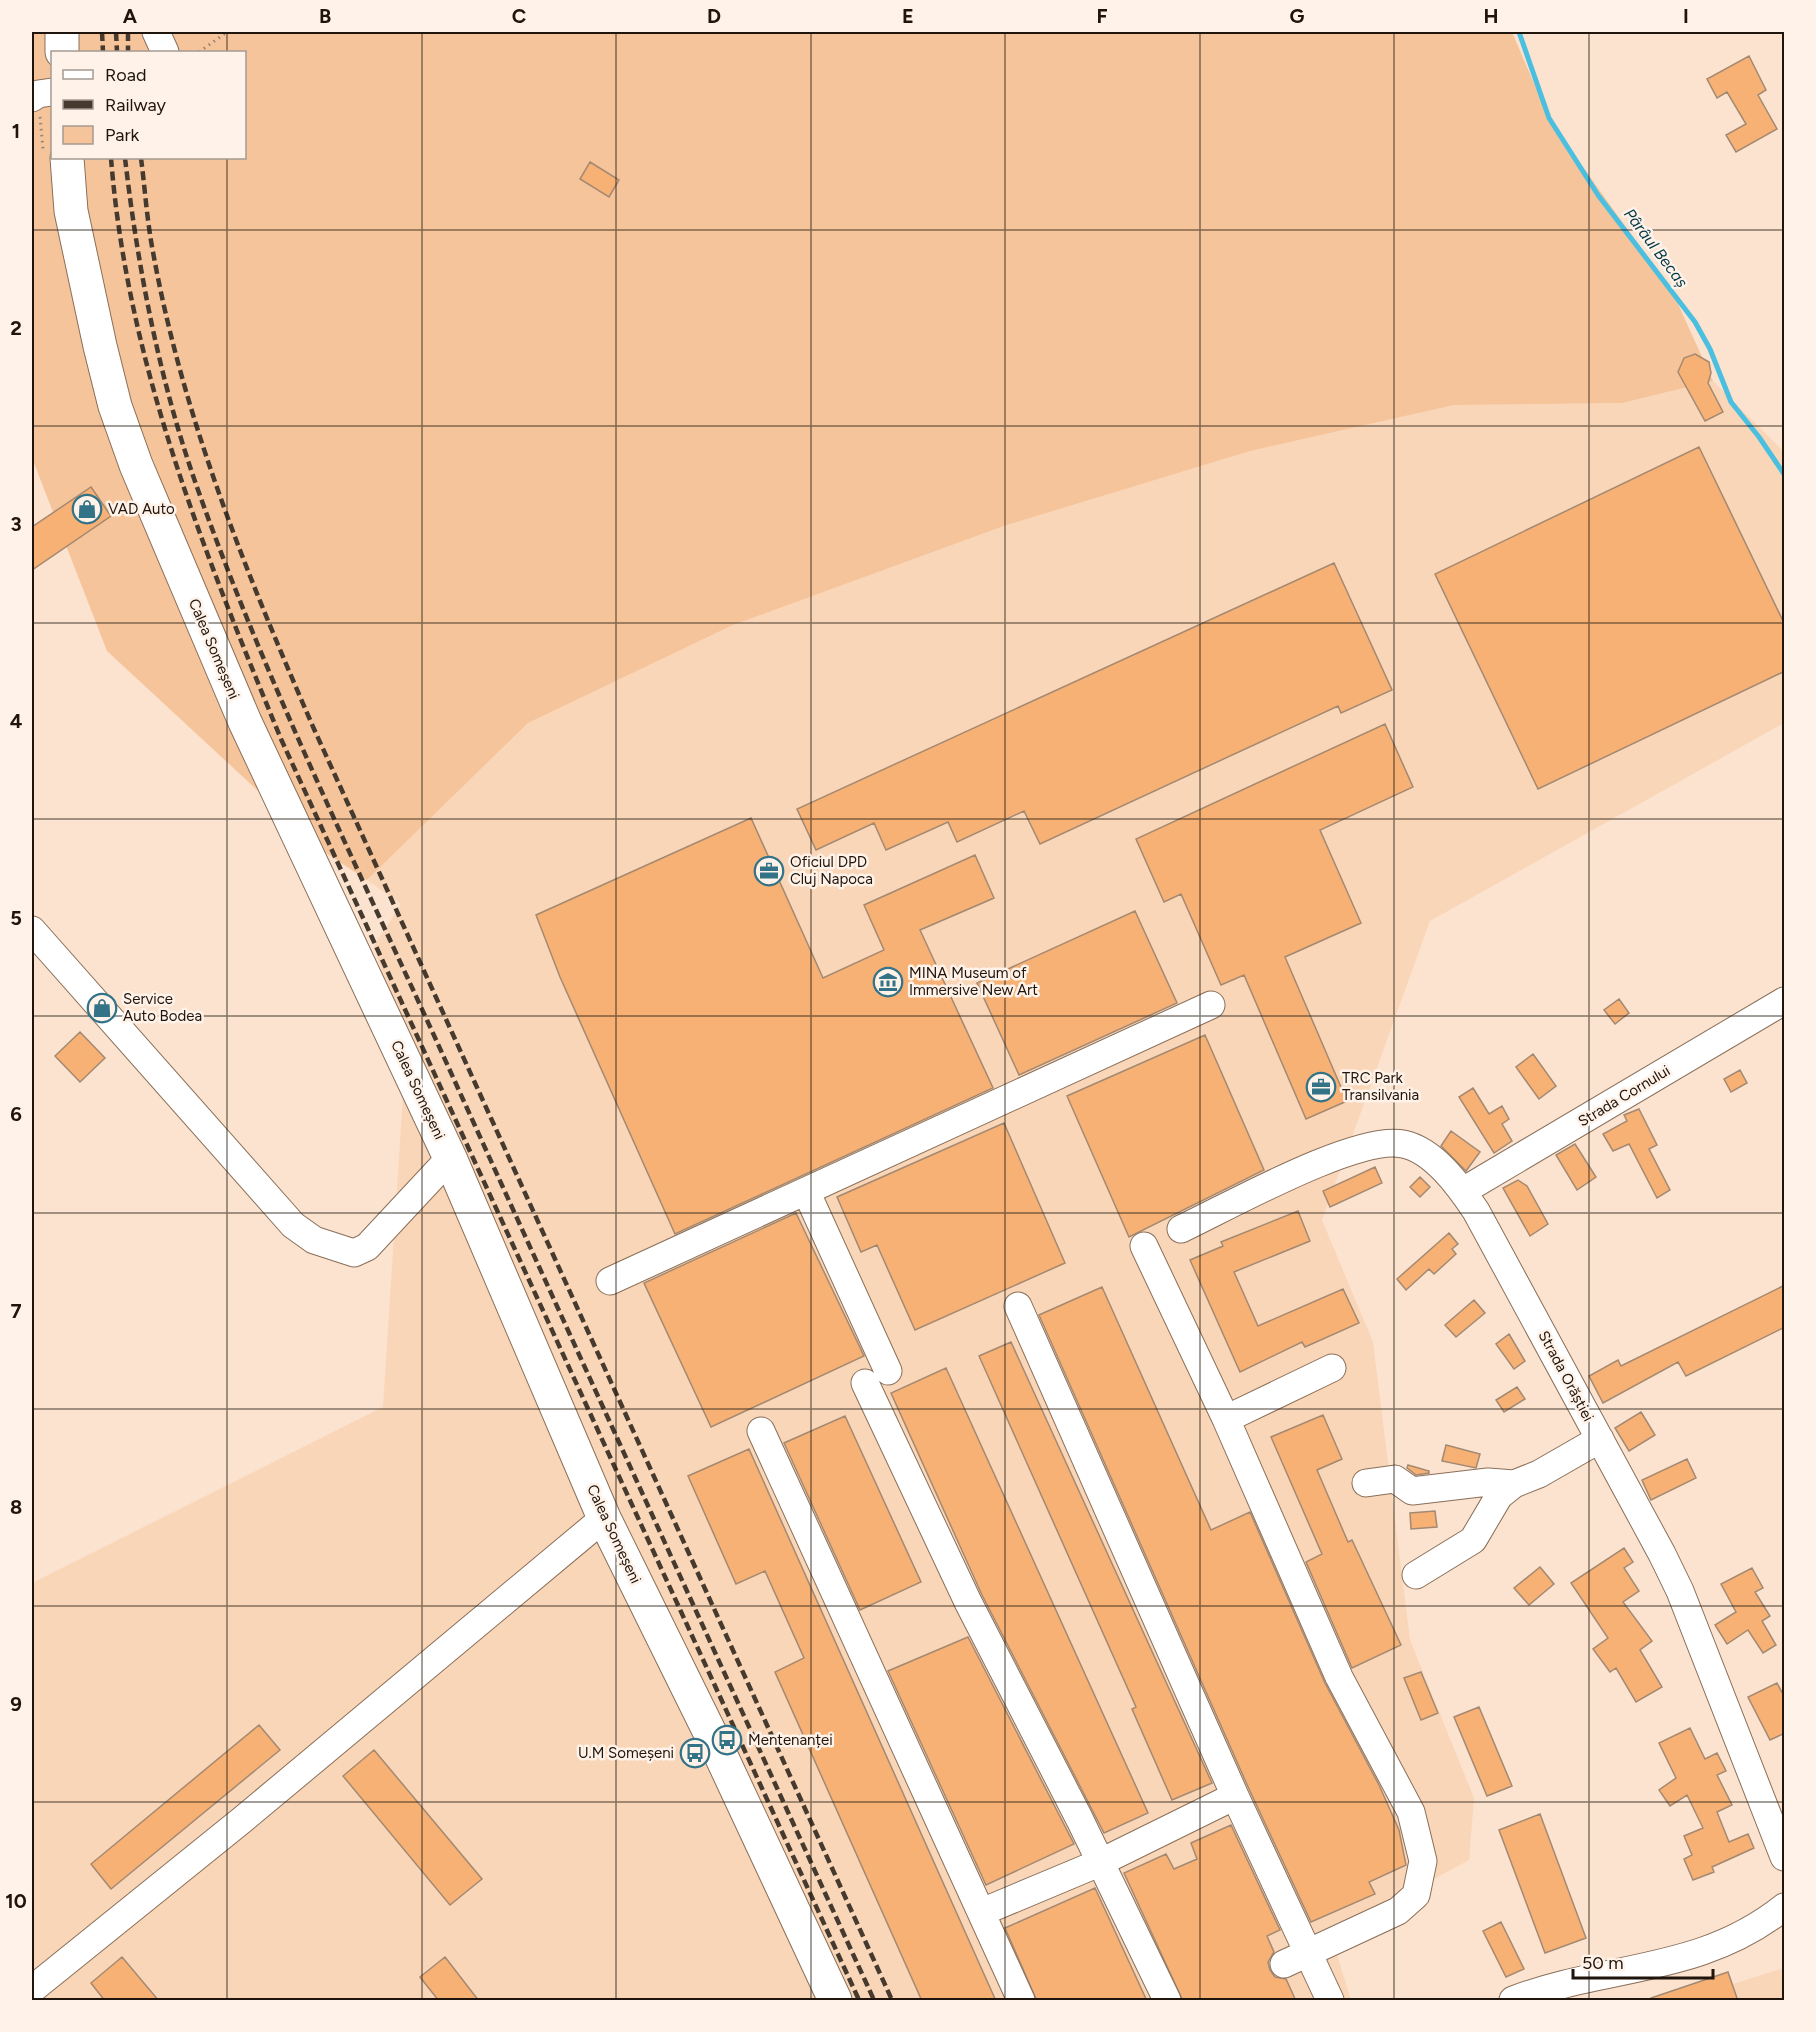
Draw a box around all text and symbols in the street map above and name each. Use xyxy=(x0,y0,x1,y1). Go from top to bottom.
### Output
text: A xyxy=(123,4,138,28)
text: B xyxy=(319,4,331,28)
text: C xyxy=(512,4,526,28)
text: D xyxy=(707,4,721,28)
text: E xyxy=(902,4,914,28)
text: F xyxy=(1096,4,1108,28)
text: G xyxy=(1290,4,1305,28)
text: H xyxy=(1484,4,1499,28)
text: I xyxy=(1683,4,1689,28)
legend xyxy=(51,51,246,159)
text: Road xyxy=(105,64,146,86)
text: Railway xyxy=(105,94,167,116)
text: 1 xyxy=(12,119,20,143)
text: Park xyxy=(105,124,140,146)
water label: Pârâul Becaș xyxy=(1620,205,1692,292)
text: 2 xyxy=(10,316,22,340)
shop icon: VAD Auto xyxy=(71,493,103,525)
place label: VAD Auto xyxy=(108,500,175,518)
text: 3 xyxy=(10,512,22,536)
street label: Calea Someșeni xyxy=(185,596,243,702)
text: 4 xyxy=(10,709,23,733)
place label: Oficiul DPD Cluj Napoca xyxy=(790,853,873,888)
office icon: Oficiul DPD Cluj Napoca xyxy=(753,855,785,887)
text: 5 xyxy=(10,906,22,930)
place label: MINA Museum of Immersive New Art xyxy=(909,964,1038,999)
museum icon: MINA Museum of Immersive New Art xyxy=(872,966,904,998)
place label: Service Auto Bodea xyxy=(123,990,202,1025)
shop icon: Service Auto Bodea xyxy=(86,992,118,1024)
street label: Calea Someșeni xyxy=(387,1038,449,1142)
street label: Strada Cornului xyxy=(1575,1061,1673,1131)
place label: TRC Park Transilvania xyxy=(1342,1069,1419,1104)
office icon: TRC Park Transilvania xyxy=(1305,1071,1337,1103)
text: 6 xyxy=(10,1102,22,1126)
text: 7 xyxy=(10,1299,22,1323)
street label: Strada Orăștiei xyxy=(1535,1328,1597,1424)
street label: Calea Someșeni xyxy=(583,1482,645,1586)
text: 8 xyxy=(10,1495,22,1519)
text: 9 xyxy=(10,1692,22,1716)
bus stop icon: Mentenanței xyxy=(711,1724,743,1756)
place label: Mentenanței xyxy=(748,1731,833,1749)
bus stop icon: U.M Someșeni xyxy=(679,1737,711,1769)
place label: U.M Someșeni xyxy=(578,1744,674,1762)
text: 10 xyxy=(5,1889,27,1913)
scale bar xyxy=(1573,1942,1712,1980)
text: 50 m xyxy=(1582,1952,1624,1974)

